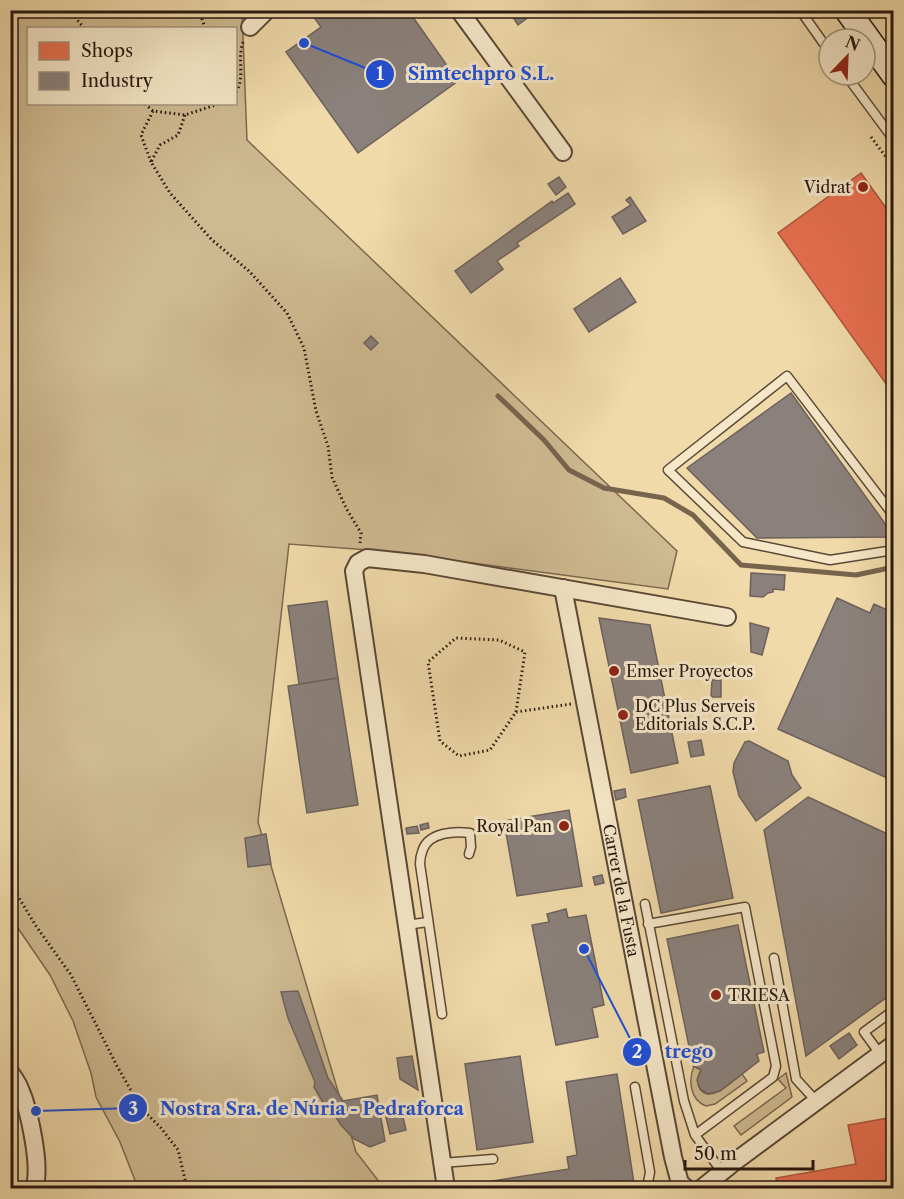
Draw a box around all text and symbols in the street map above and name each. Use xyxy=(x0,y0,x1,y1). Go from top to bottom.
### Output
legend xyxy=(27,27,237,105)
north arrow xyxy=(817,27,877,87)
text: N xyxy=(843,31,863,55)
text: Shops xyxy=(81,40,133,62)
callout: Simtechpro S.L. xyxy=(365,56,566,92)
text: 1 xyxy=(376,63,384,85)
text: Simtechpro S.L. xyxy=(408,63,554,85)
text: Industry xyxy=(81,70,154,92)
place label: Vidrat xyxy=(803,177,851,197)
marker: Vidrat xyxy=(856,180,870,194)
place label: Emser Proyectos xyxy=(626,661,753,681)
marker: Emser Proyectos xyxy=(607,664,621,678)
place label: DC Plus Serveis Editorials S.C.P. xyxy=(635,696,756,734)
marker: DC Plus Serveis Editorials S.C.P. xyxy=(616,708,630,722)
place label: Royal Pan xyxy=(476,816,552,836)
marker: Royal Pan xyxy=(557,819,571,833)
street label: Carrer de la Fusta xyxy=(599,822,644,959)
place label: TRIESA xyxy=(728,985,791,1005)
marker: TRIESA xyxy=(709,988,723,1002)
callout: trego xyxy=(622,1034,725,1070)
text: 2 xyxy=(632,1041,642,1063)
text: trego xyxy=(665,1041,713,1063)
callout: Nostra Sra. de Núria - Pedraforca xyxy=(118,1090,476,1126)
text: 3 xyxy=(128,1098,138,1120)
text: Nostra Sra. de Núria - Pedraforca xyxy=(160,1098,464,1120)
scale bar xyxy=(685,1133,812,1171)
text: 50 m xyxy=(694,1143,737,1165)

